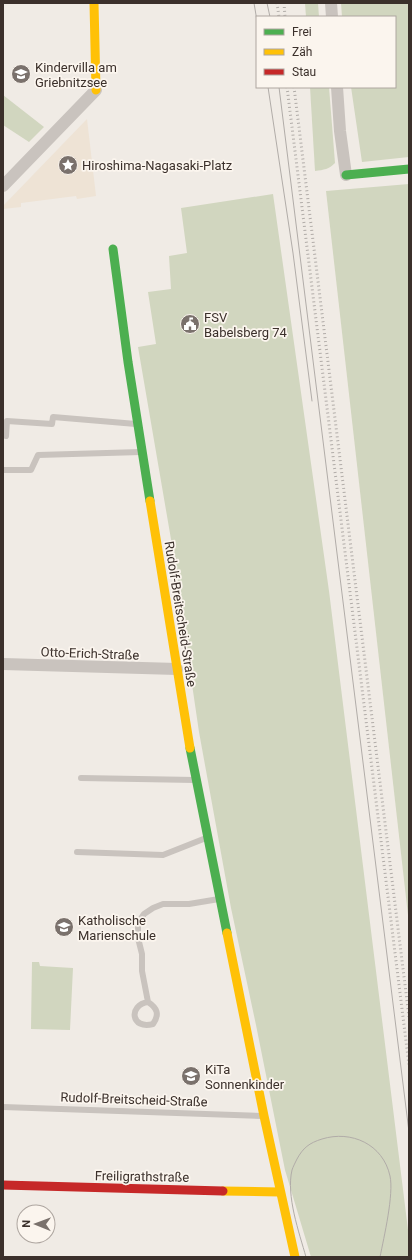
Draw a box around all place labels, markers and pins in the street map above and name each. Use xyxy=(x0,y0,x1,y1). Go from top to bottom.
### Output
place label: Kindervilla am Griebnitzsee xyxy=(35,60,117,90)
school or university icon: Kindervilla am Griebnitzsee xyxy=(10,63,32,85)
place icon: Hiroshima-Nagasaki-Platz xyxy=(57,154,79,176)
place label: Hiroshima-Nagasaki-Platz xyxy=(82,158,233,173)
place label: FSV Babelsberg 74 xyxy=(204,310,288,340)
public building icon: FSV Babelsberg 74 xyxy=(179,313,201,335)
place label: Katholische Marienschule xyxy=(78,913,156,943)
school or university icon: Katholische Marienschule xyxy=(53,916,75,938)
place label: KiTa Sonnenkinder xyxy=(205,1062,285,1092)
school or university icon: KiTa Sonnenkinder xyxy=(180,1065,202,1087)

